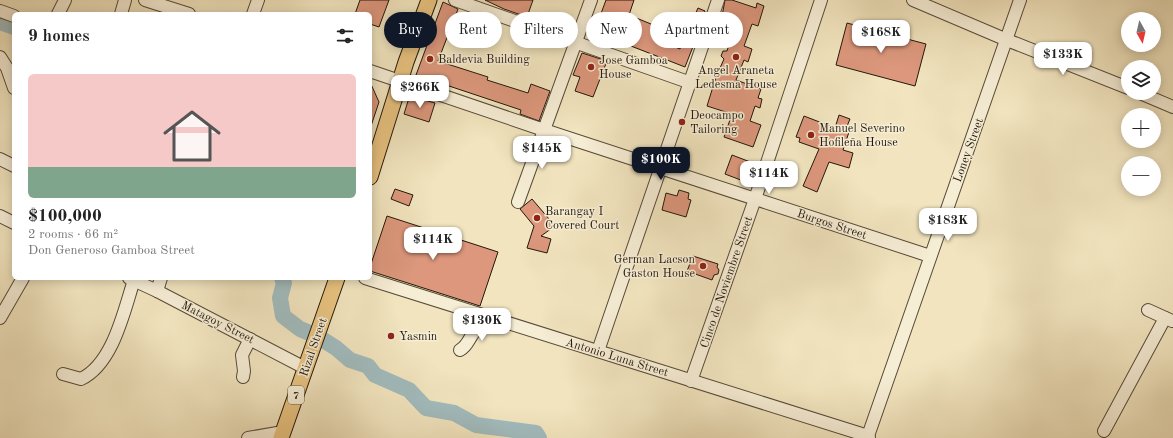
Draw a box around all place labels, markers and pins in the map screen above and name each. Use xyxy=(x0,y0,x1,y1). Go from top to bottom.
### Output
pin: $168K xyxy=(853,20,909,54)
pin: $133K xyxy=(1035,42,1091,76)
marker: Angel Araneta Ledesma House xyxy=(731,52,741,62)
marker: Baldevia Building xyxy=(425,54,435,64)
place label: Baldevia Building xyxy=(438,54,530,66)
place label: Jose Gamboa House xyxy=(599,55,668,81)
marker: Jose Gamboa House xyxy=(586,62,596,72)
place label: Angel Araneta Ledesma House xyxy=(695,65,777,91)
pin: $266K xyxy=(392,75,448,109)
place label: Deocampo Tailoring xyxy=(690,110,744,136)
marker: Deocampo Tailoring xyxy=(677,117,687,127)
place label: Manuel Severino Hofileña House xyxy=(819,123,905,149)
marker: Manuel Severino Hofileña House xyxy=(806,130,816,140)
pin: $145K xyxy=(514,136,570,170)
pin: $100K xyxy=(633,147,689,181)
pin: $114K xyxy=(741,161,797,195)
place label: Barangay I Covered Court xyxy=(545,206,619,232)
pin: $183K xyxy=(920,208,976,242)
marker: Barangay I Covered Court xyxy=(532,213,542,223)
pin: $114K xyxy=(405,227,461,261)
place label: German Lacson Gaston House xyxy=(614,254,696,280)
marker: German Lacson Gaston House xyxy=(698,261,708,271)
pin: $130K xyxy=(454,308,510,342)
marker: Yasmin xyxy=(386,331,396,341)
place label: Yasmin xyxy=(399,331,438,343)

